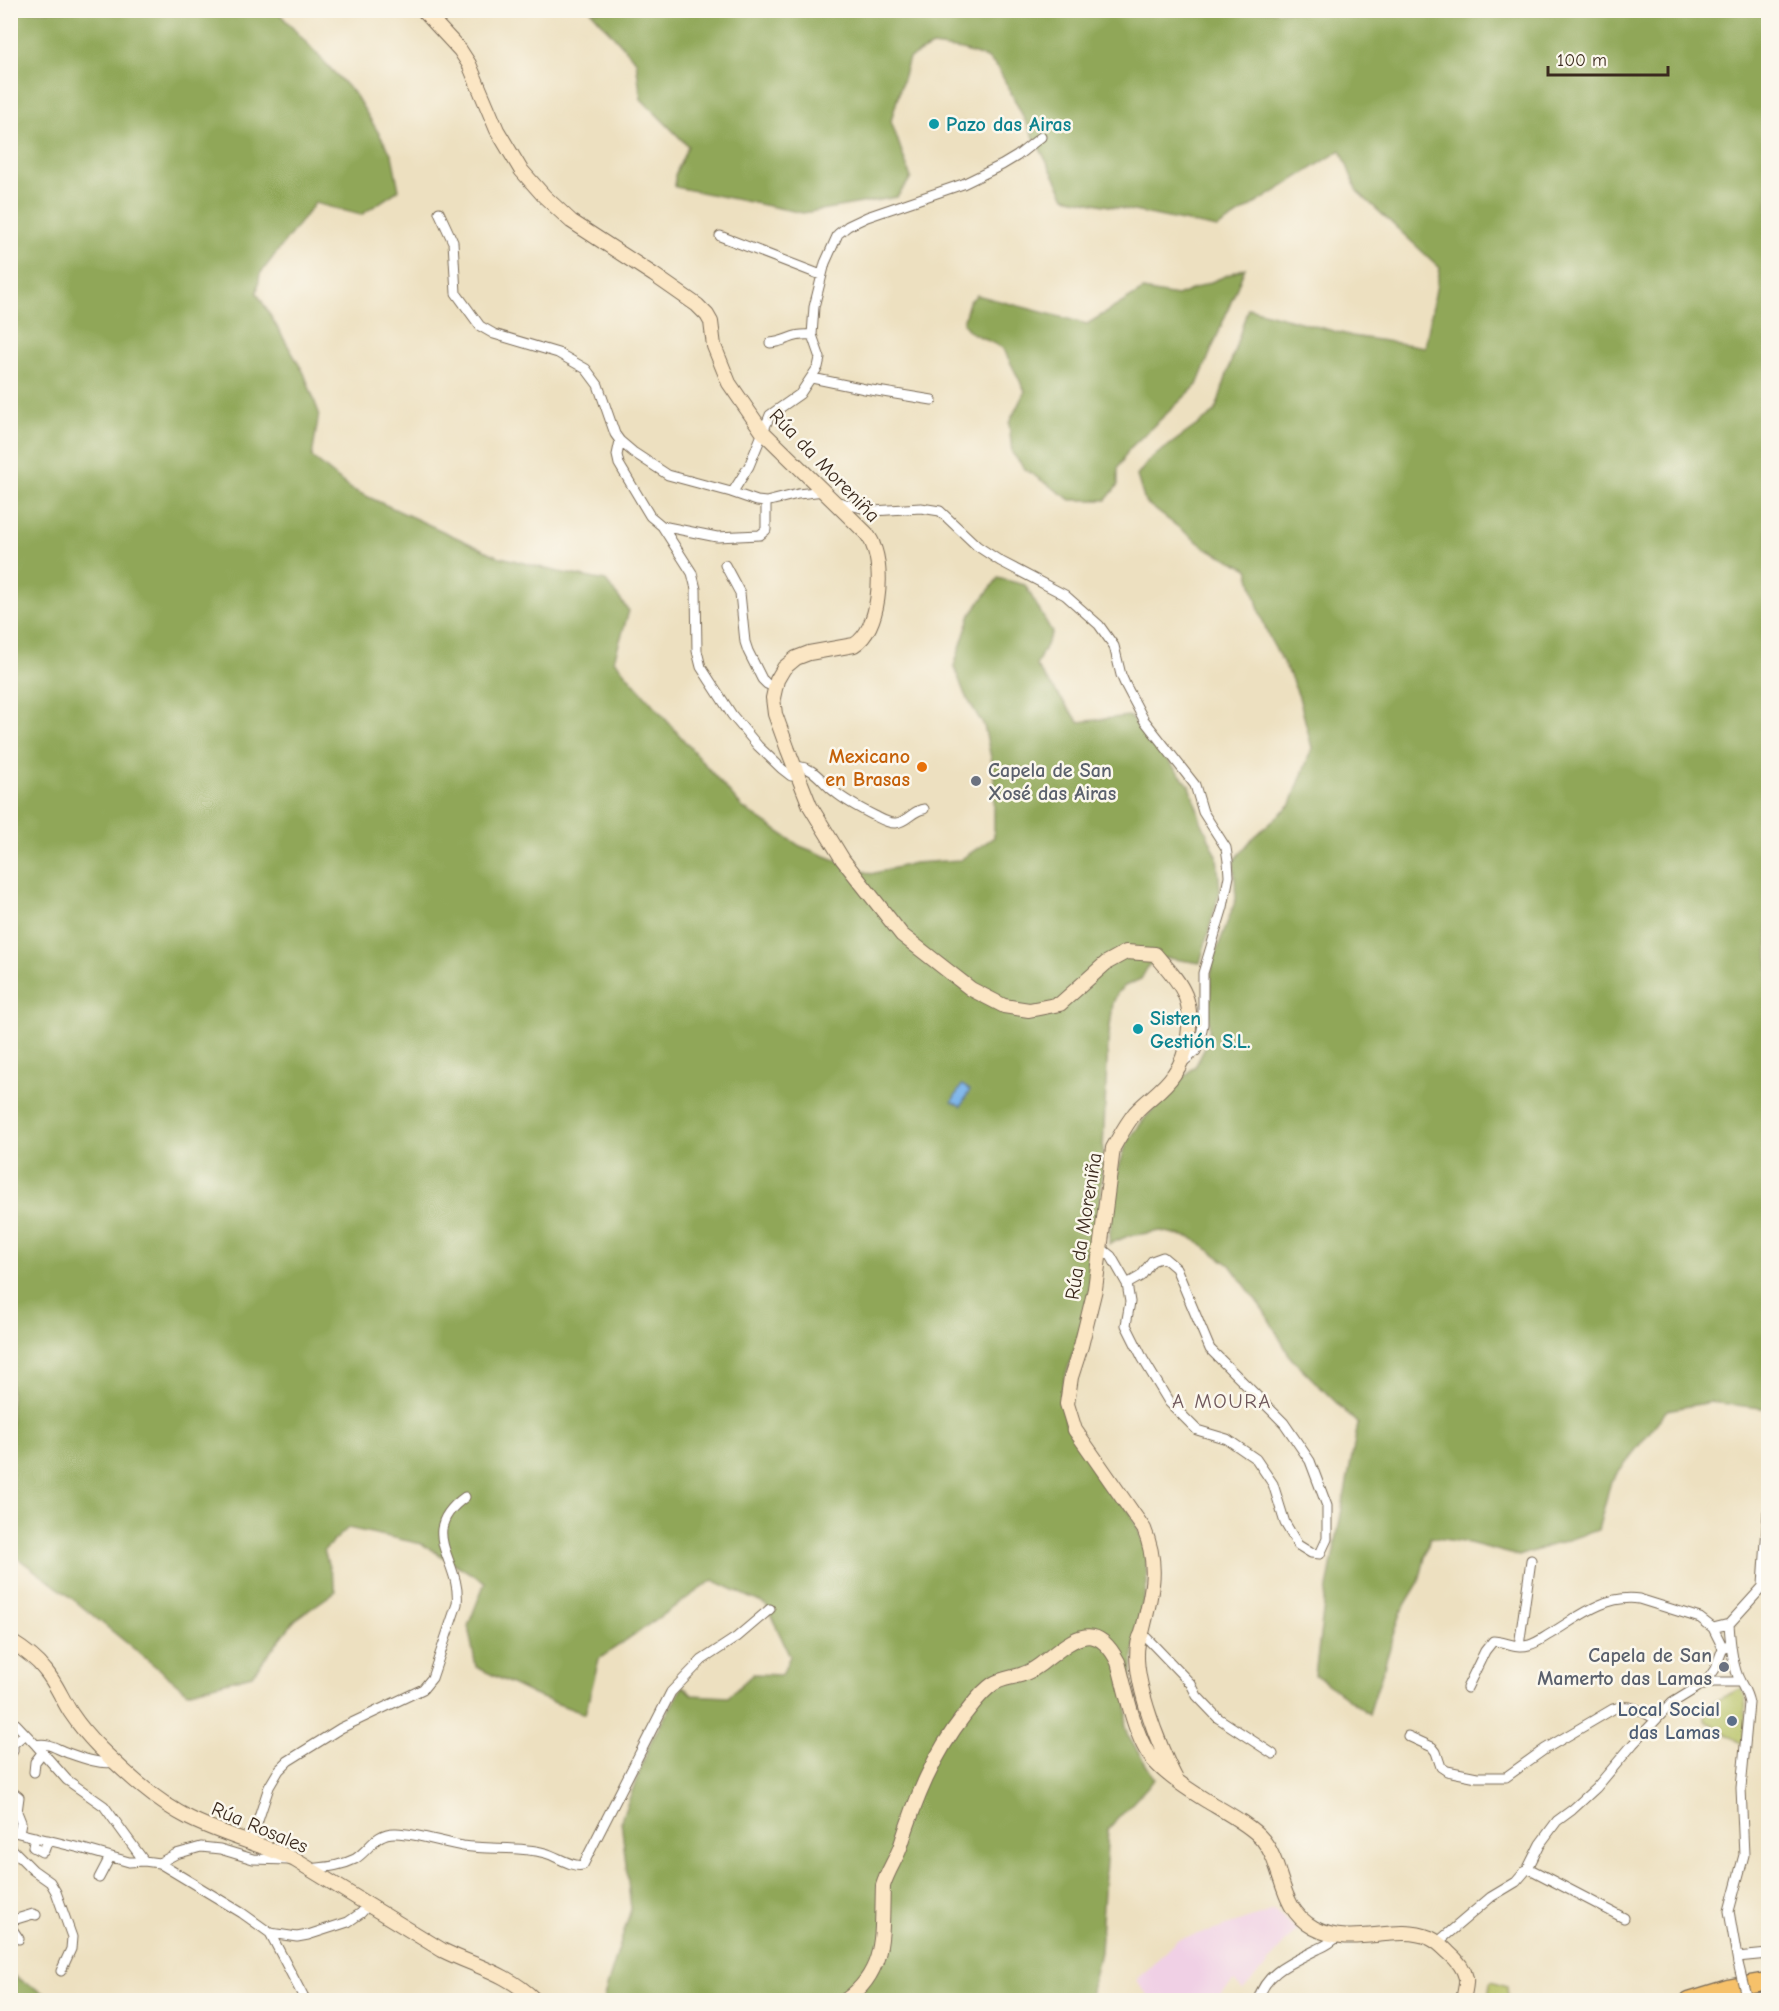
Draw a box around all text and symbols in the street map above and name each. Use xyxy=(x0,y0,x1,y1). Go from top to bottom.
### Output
scale bar xyxy=(1548,39,1668,77)
text: 100 m xyxy=(1557,50,1607,71)
place label: Pazo das Airas xyxy=(946,113,1071,136)
marker: Pazo das Airas xyxy=(927,117,941,131)
street label: Rúa da Moreniña xyxy=(765,404,885,527)
place label: Mexicano en Brasas xyxy=(825,745,910,791)
place label: Capela de San Xosé das Airas xyxy=(988,759,1116,805)
marker: Mexicano en Brasas xyxy=(915,760,929,774)
marker: Capela de San Xosé das Airas xyxy=(969,774,983,788)
place label: Sisten Gestión S.L. xyxy=(1150,1007,1251,1053)
marker: Sisten Gestión S.L. xyxy=(1131,1022,1145,1036)
street label: Rúa da Moreniña xyxy=(1061,1151,1106,1301)
district label: A MOURA xyxy=(1172,1389,1272,1413)
place label: Capela de San Mamerto das Lamas xyxy=(1537,1644,1712,1690)
marker: Capela de San Mamerto das Lamas xyxy=(1717,1660,1731,1674)
place label: Local Social das Lamas xyxy=(1618,1698,1720,1744)
marker: Local Social das Lamas xyxy=(1725,1714,1739,1728)
street label: Rúa Rosales xyxy=(208,1797,312,1858)

